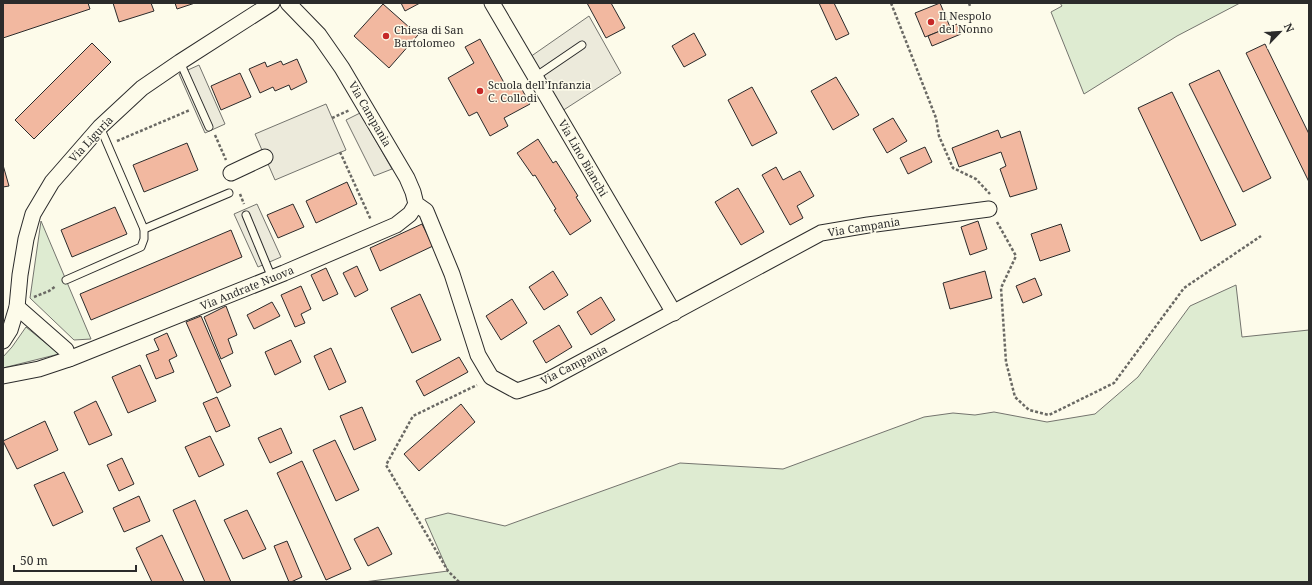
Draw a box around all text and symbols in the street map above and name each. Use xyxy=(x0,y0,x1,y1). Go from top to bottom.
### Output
place label: Il Nespolo del Nonno xyxy=(939,8,993,36)
north arrow xyxy=(1260,12,1300,52)
marker: Il Nespolo del Nonno xyxy=(926,17,936,27)
text: N xyxy=(1281,20,1298,35)
place label: Chiesa di San Bartolomeo xyxy=(394,22,464,50)
marker: Chiesa di San Bartolomeo xyxy=(381,31,391,41)
place label: Scuola dell’Infanzia C. Collodi xyxy=(488,77,591,105)
street label: Via Campania xyxy=(346,78,395,149)
marker: Scuola dell’Infanzia C. Collodi xyxy=(475,86,485,96)
street label: Via Liguria xyxy=(65,112,116,165)
street label: Via Lino Bianchi xyxy=(555,117,612,199)
street label: Via Campania xyxy=(827,213,901,240)
street label: Via Andrate Nuova xyxy=(198,262,296,313)
street label: Via Campania xyxy=(538,341,610,388)
scale bar xyxy=(14,547,136,573)
text: 50 m xyxy=(20,552,48,569)

